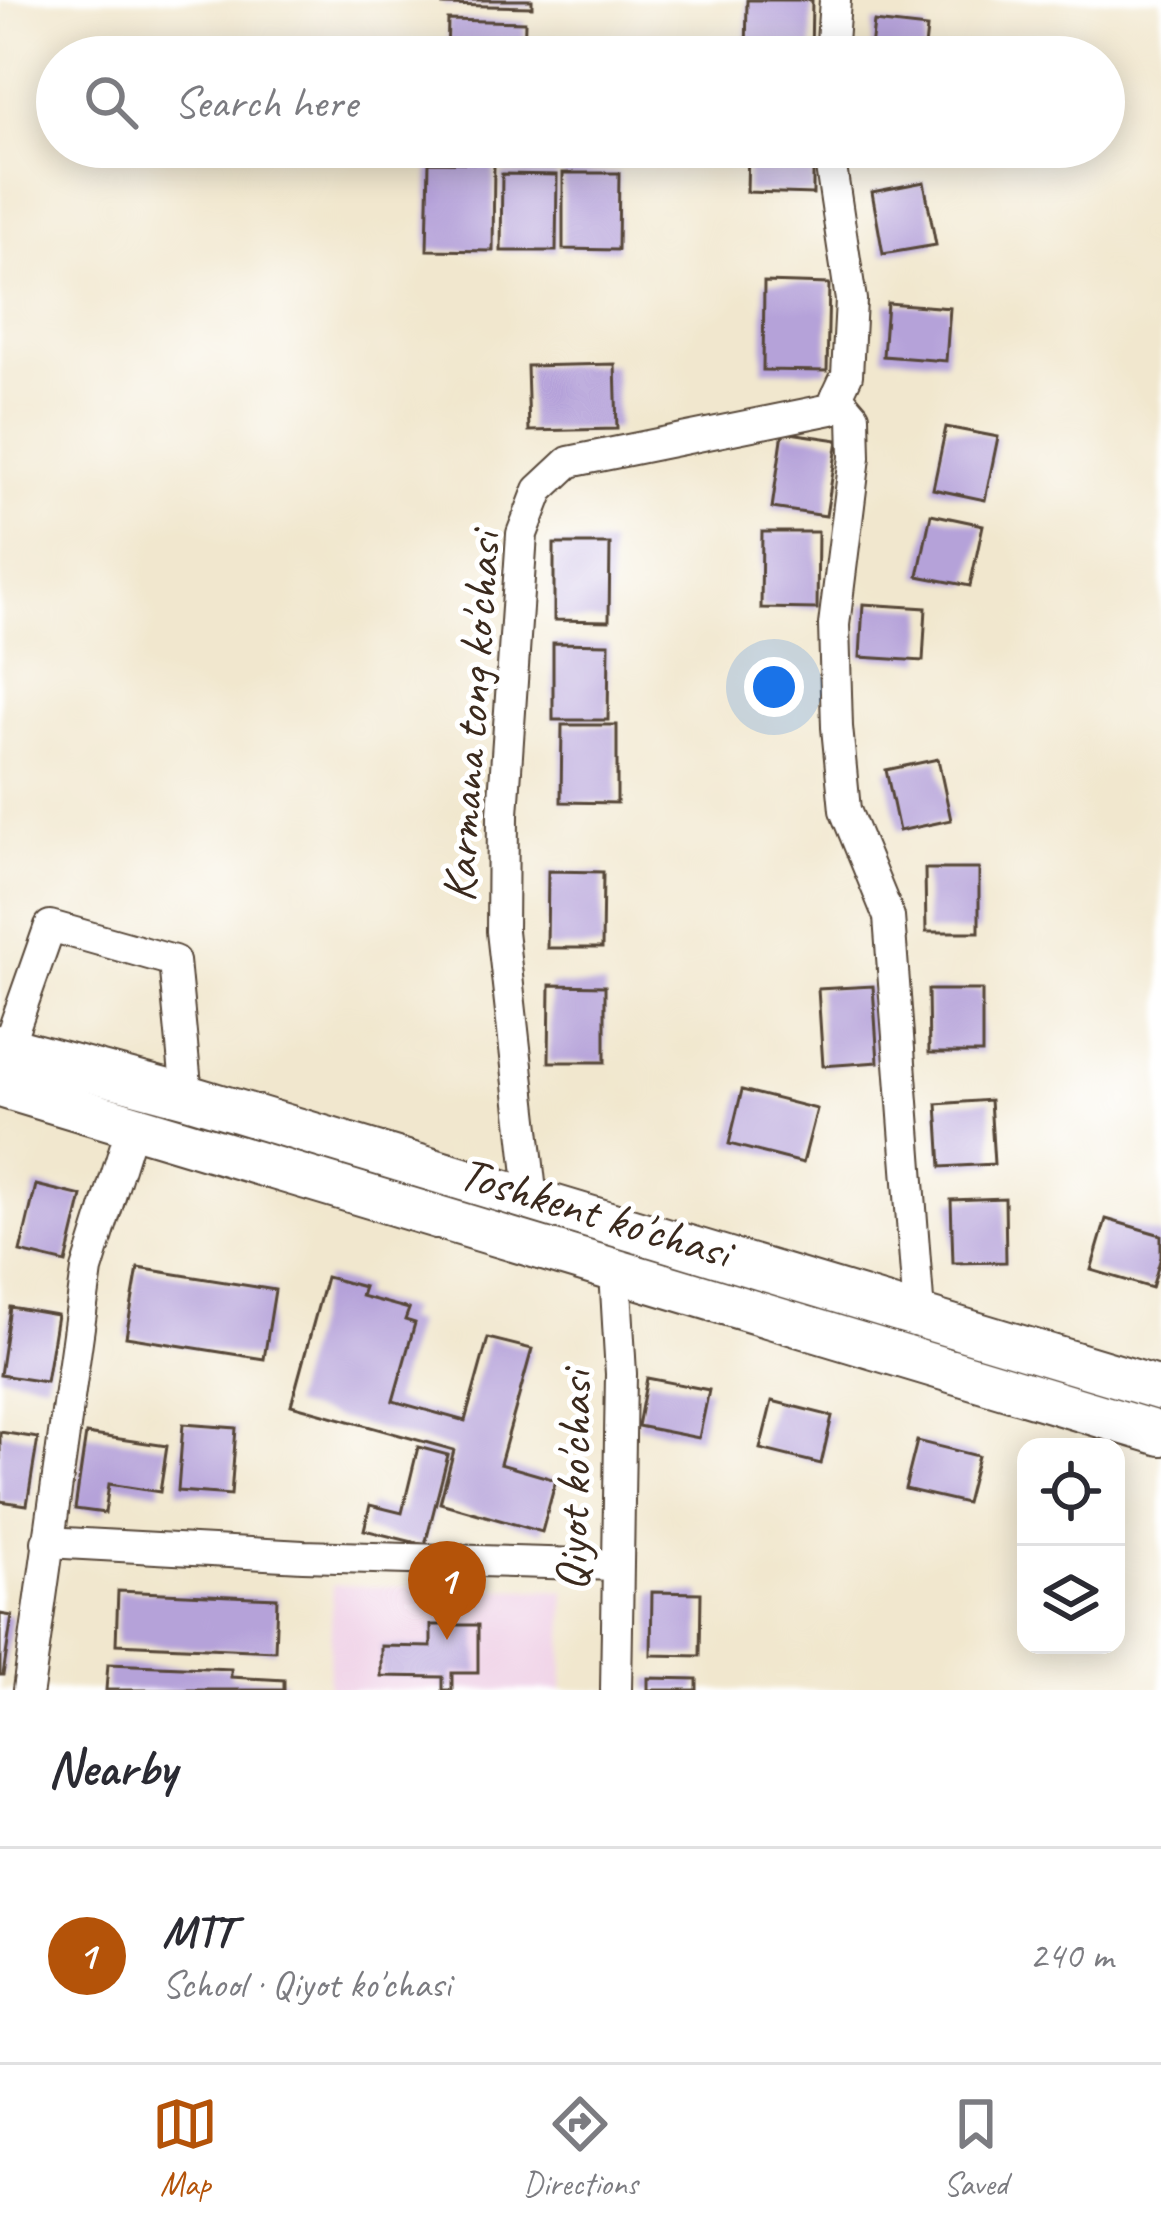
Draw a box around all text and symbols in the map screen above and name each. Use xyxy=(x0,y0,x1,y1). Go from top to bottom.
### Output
search box xyxy=(36,36,1125,168)
icon: search xyxy=(78,69,144,135)
text: Search here xyxy=(174,74,357,131)
street label: Karmana tong ko'chasi xyxy=(428,525,514,904)
your location xyxy=(744,657,804,717)
street label: Toshkent ko'chasi xyxy=(452,1142,743,1283)
street label: Qiyot ko'chasi xyxy=(541,1365,605,1592)
map controls xyxy=(1017,1438,1125,1654)
button: locate xyxy=(1017,1438,1125,1546)
pin: 1 xyxy=(408,1541,486,1640)
button: layers xyxy=(1017,1546,1125,1654)
text: Nearby xyxy=(48,1736,176,1800)
text: MTT xyxy=(162,1903,233,1960)
text: 1 xyxy=(78,1931,96,1980)
text: 240 m xyxy=(1029,1931,1113,1980)
text: School · Qiyot ko'chasi xyxy=(162,1960,451,2009)
tab: Map xyxy=(152,2091,218,2205)
tab: Directions xyxy=(523,2091,638,2205)
tab: Saved xyxy=(943,2091,1009,2205)

